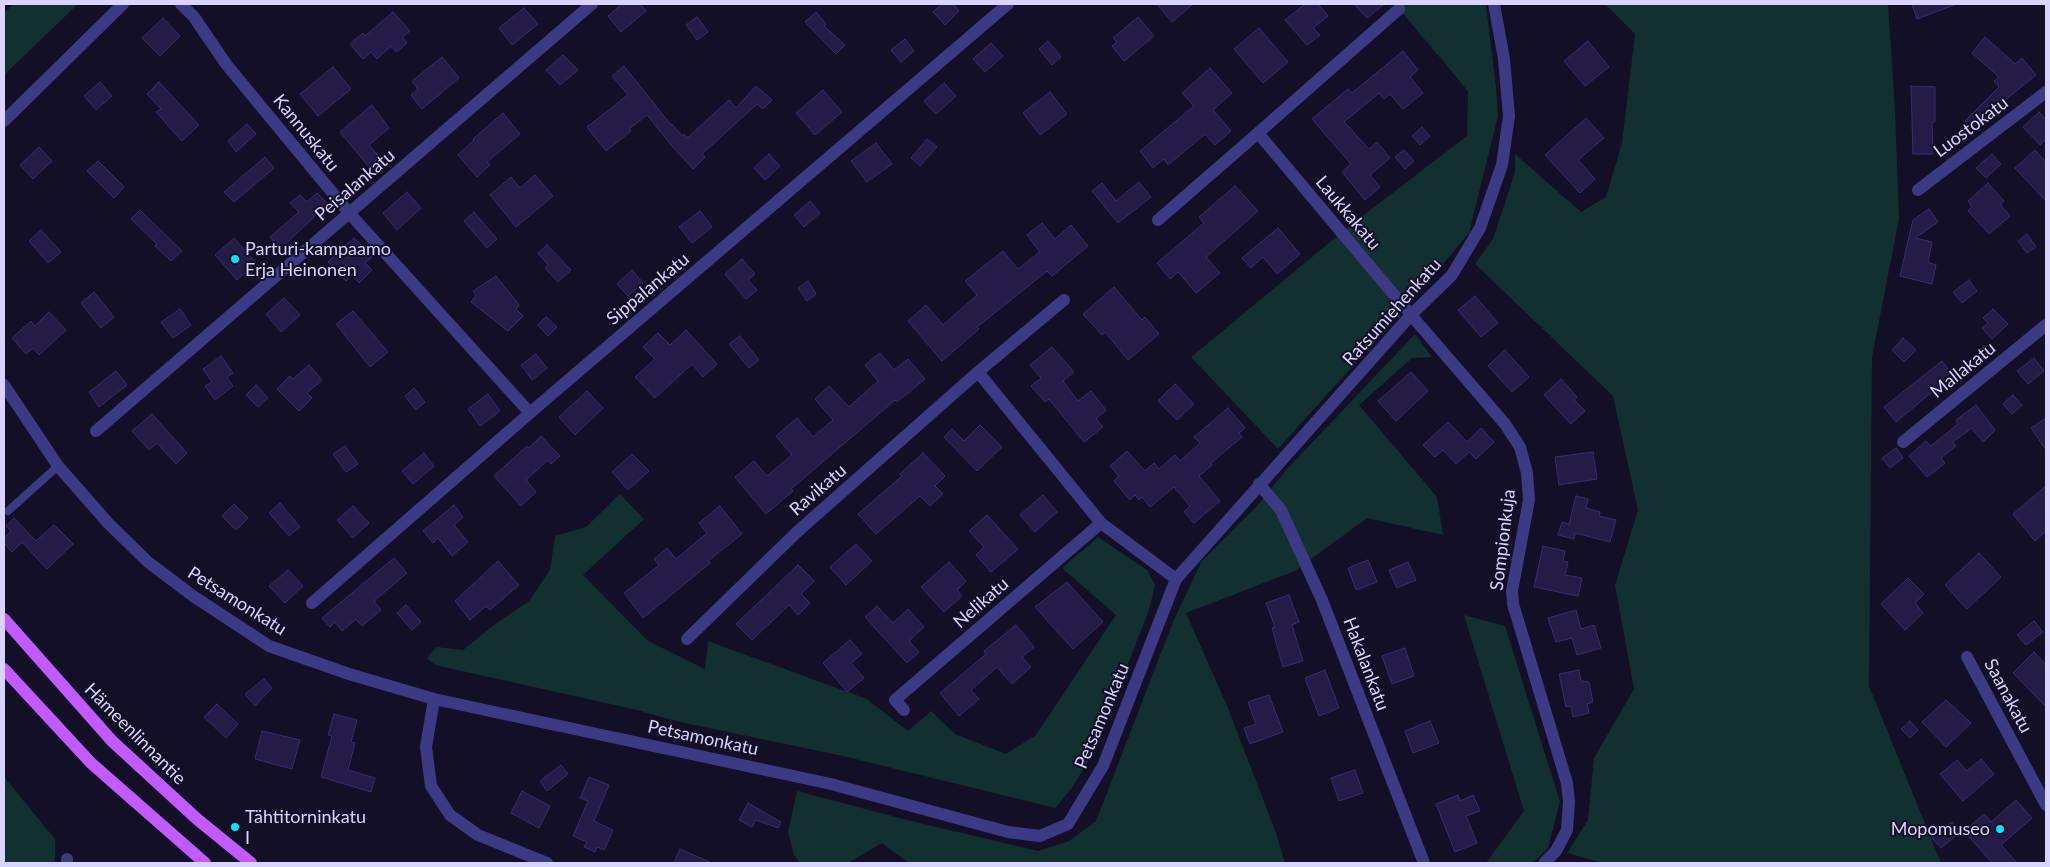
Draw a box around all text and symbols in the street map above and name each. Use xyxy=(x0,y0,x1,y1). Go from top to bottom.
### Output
street label: Kannuskatu xyxy=(268,90,344,176)
street label: Luostokatu xyxy=(1929,92,2013,162)
street label: Peisalankatu xyxy=(311,145,399,225)
street label: Laukkakatu xyxy=(1311,172,1385,254)
place label: Parturi-kampaamo Erja Heinonen xyxy=(245,238,391,280)
street label: Sippalankatu xyxy=(602,248,694,330)
marker: Parturi-kampaamo Erja Heinonen xyxy=(229,253,241,265)
street label: Ratsumiehenkatu xyxy=(1338,254,1446,370)
street label: Mallakatu xyxy=(1926,337,2000,403)
street label: Ravikatu xyxy=(785,460,851,520)
street label: Sompionkuja xyxy=(1486,488,1520,592)
street label: Petsamonkatu xyxy=(184,562,290,640)
street label: Nelikatu xyxy=(949,573,1013,633)
street label: Hakalankatu xyxy=(1338,614,1394,714)
street label: Saanakatu xyxy=(1979,655,2037,737)
street label: Petsamonkatu xyxy=(1070,660,1134,772)
street label: Hämeenlinnantie xyxy=(80,679,190,789)
street label: Petsamonkatu xyxy=(646,716,760,760)
place label: Tähtitorninkatu I xyxy=(245,806,366,849)
place label: Mopomuseo xyxy=(1891,818,1990,840)
marker: Tähtitorninkatu I xyxy=(229,821,241,833)
marker: Mopomuseo xyxy=(1994,823,2006,835)

